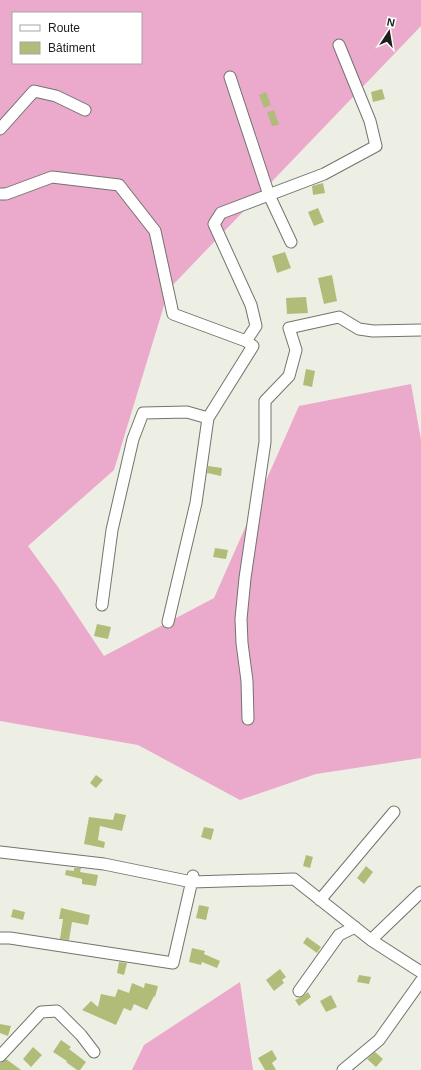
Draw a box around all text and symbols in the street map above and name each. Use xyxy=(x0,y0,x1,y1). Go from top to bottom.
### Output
legend xyxy=(12,12,142,64)
north arrow xyxy=(369,12,409,52)
text: N xyxy=(386,16,396,29)
text: Route xyxy=(48,21,80,35)
text: Bâtiment xyxy=(48,41,96,55)

